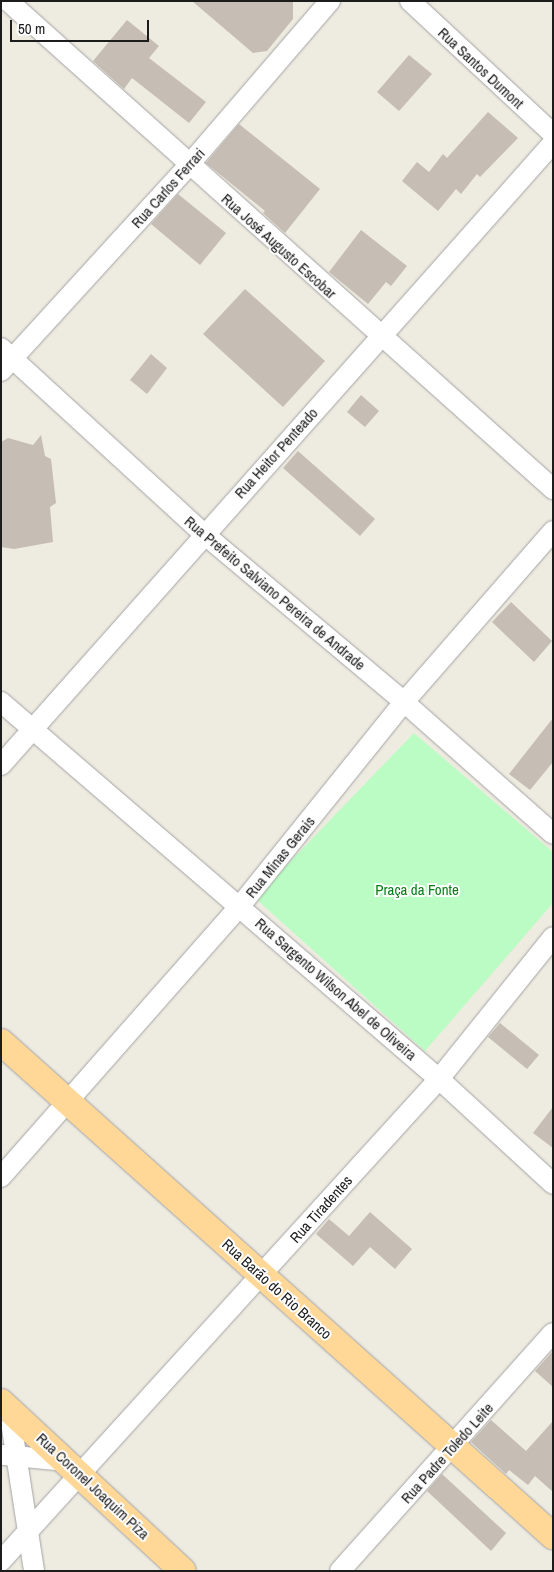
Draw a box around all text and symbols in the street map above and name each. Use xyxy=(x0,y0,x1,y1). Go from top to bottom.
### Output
scale bar xyxy=(12,10,151,42)
text: 50 m xyxy=(18,18,45,39)
street label: Rua Santos Dumont xyxy=(434,24,528,112)
street label: Rua Carlos Ferrari xyxy=(127,144,209,232)
street label: Rua José Augusto Escobar xyxy=(218,189,340,303)
street label: Rua Heitor Penteado xyxy=(231,404,321,502)
street label: Rua Prefeito Salviano Pereira de Andrade xyxy=(181,512,369,674)
street label: Rua Minas Gerais xyxy=(242,813,318,901)
park label: Praça da Fonte xyxy=(375,881,459,899)
street label: Rua Sargento Wilson Abel de Oliveira xyxy=(251,914,421,1064)
street label: Rua Tiradentes xyxy=(286,1172,356,1246)
street label: Rua Barão do Rio Branco xyxy=(219,1235,335,1343)
street label: Rua Padre Toledo Leite xyxy=(397,1399,497,1507)
street label: Rua Coronel Joaquim Piza xyxy=(33,1429,153,1543)

